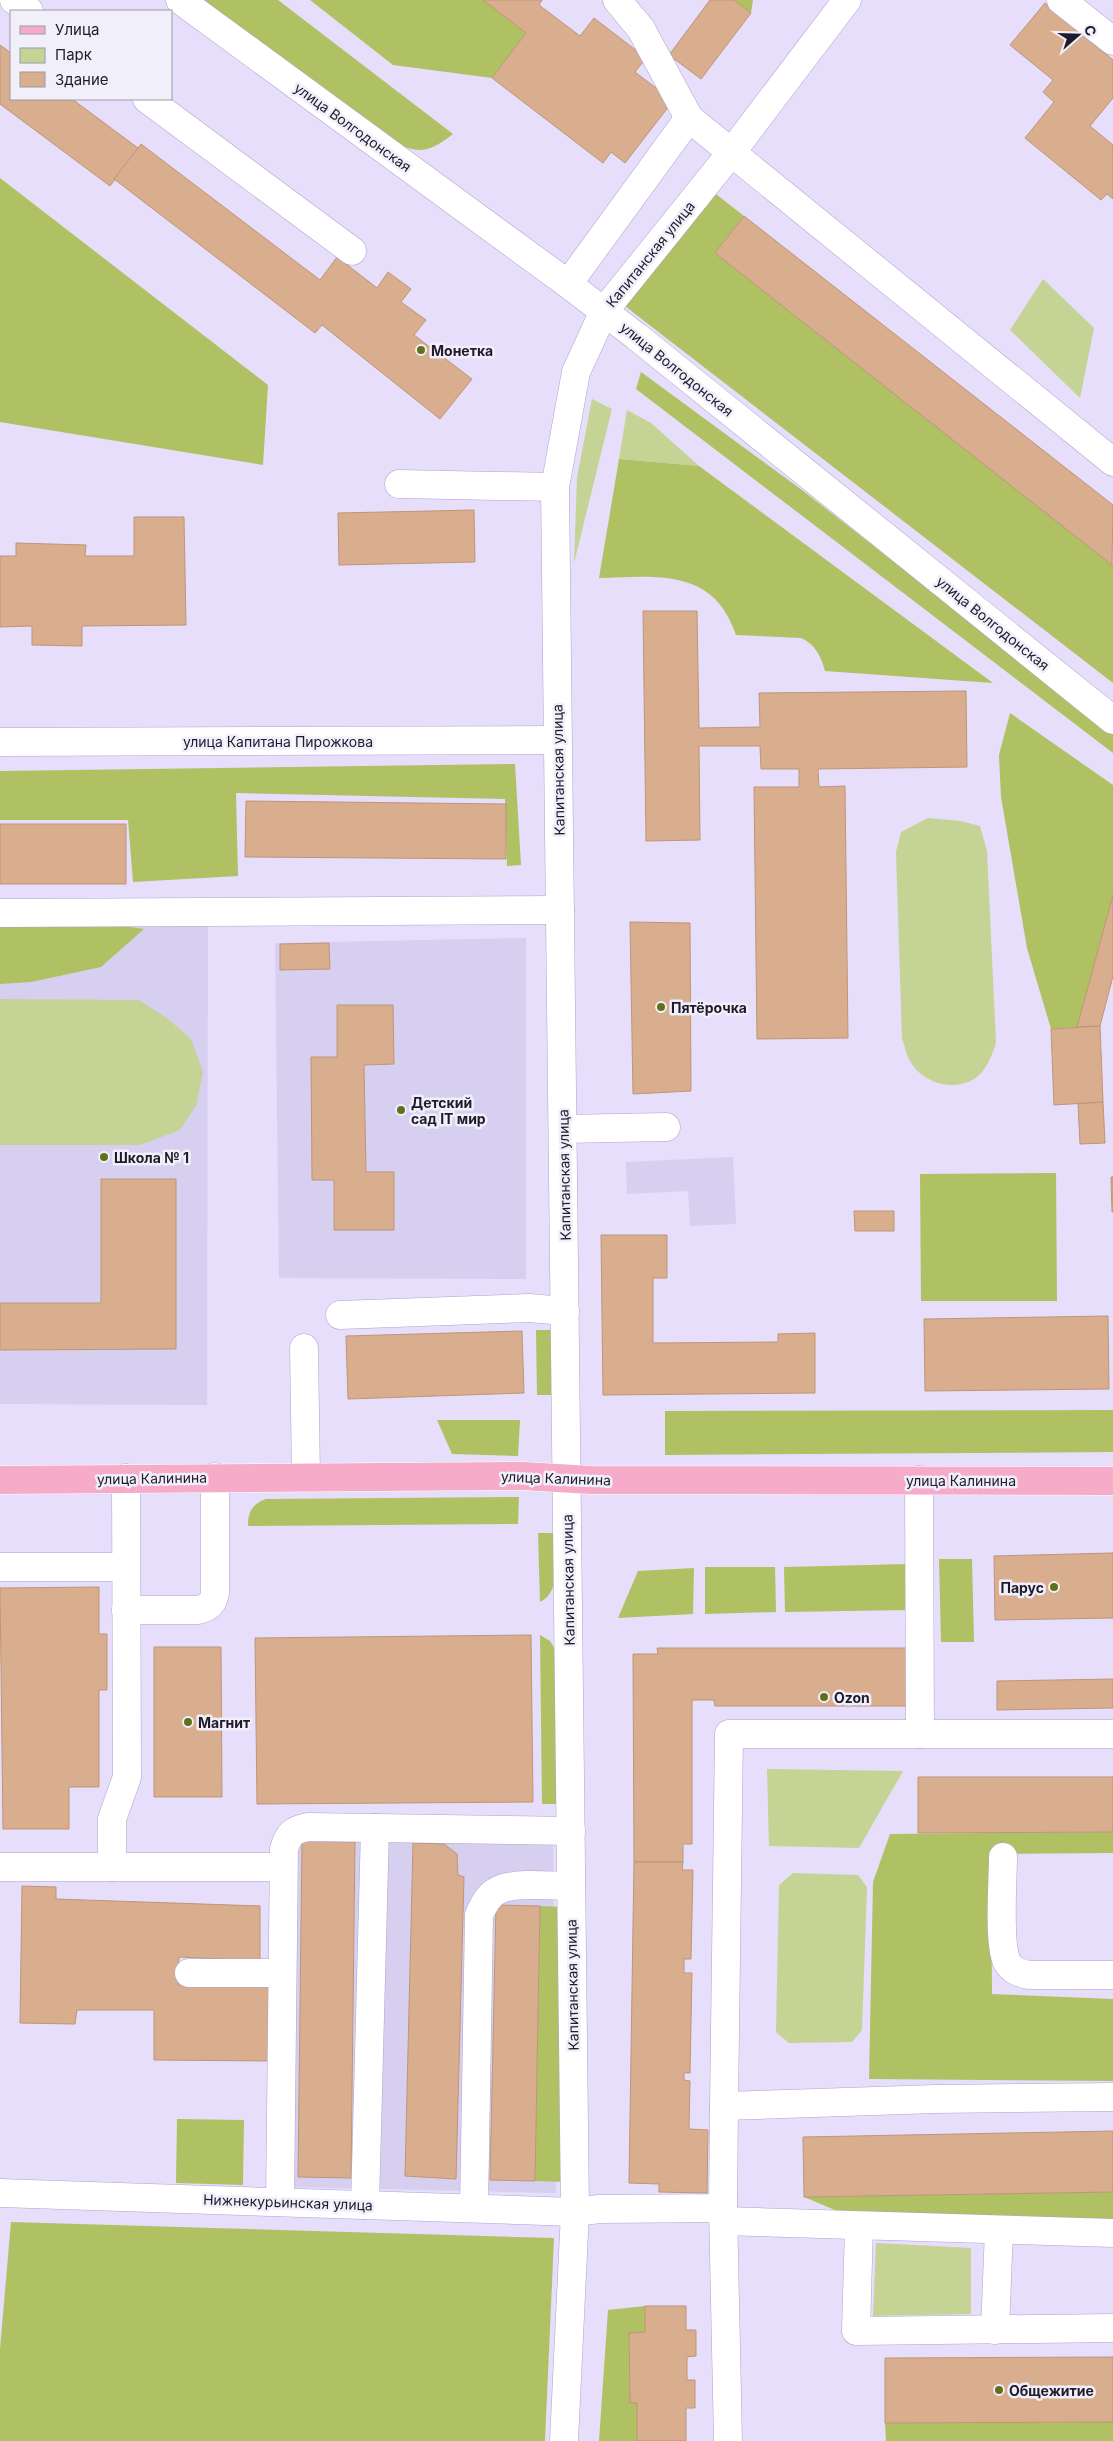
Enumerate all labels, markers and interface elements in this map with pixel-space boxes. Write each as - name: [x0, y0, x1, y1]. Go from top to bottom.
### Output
- legend: [10, 10, 172, 100]
- north arrow: [1053, 10, 1103, 60]
- text: Улица: [55, 20, 99, 39]
- text: С: [1081, 23, 1100, 38]
- text: Парк: [55, 45, 92, 64]
- text: Здание: [55, 70, 109, 89]
- street label: улица Волгодонская: [291, 79, 415, 175]
- street label: Капитанская улица: [602, 198, 698, 310]
- street label: улица Волгодонская: [617, 318, 737, 420]
- place label: Монетка: [431, 342, 493, 359]
- marker: Монетка: [415, 344, 427, 356]
- street label: улица Волгодонская: [933, 572, 1053, 674]
- street label: Капитанская улица: [548, 704, 568, 836]
- street label: улица Капитана Пирожкова: [183, 733, 373, 750]
- place label: Пятёрочка: [671, 999, 747, 1016]
- marker: Пятёрочка: [655, 1001, 667, 1013]
- place label: Детский сад IT мир: [411, 1094, 486, 1127]
- marker: Детский сад IT мир: [395, 1104, 407, 1116]
- street label: Капитанская улица: [554, 1109, 574, 1241]
- place label: Школа № 1: [114, 1149, 189, 1166]
- marker: Школа № 1: [98, 1151, 110, 1163]
- street label: улица Калинина: [501, 1468, 611, 1488]
- street label: улица Калинина: [97, 1469, 207, 1487]
- street label: улица Калинина: [906, 1472, 1016, 1489]
- street label: Капитанская улица: [558, 1514, 578, 1646]
- place label: Парус: [1000, 1579, 1044, 1596]
- marker: Парус: [1048, 1581, 1060, 1593]
- place label: Ozon: [834, 1689, 870, 1706]
- marker: Ozon: [818, 1691, 830, 1703]
- place label: Магнит: [198, 1714, 250, 1731]
- marker: Магнит: [182, 1716, 194, 1728]
- street label: Капитанская улица: [562, 1919, 582, 2051]
- street label: Нижнекурьинская улица: [203, 2191, 373, 2213]
- place label: Общежитие: [1009, 2382, 1094, 2399]
- marker: Общежитие: [993, 2384, 1005, 2396]

